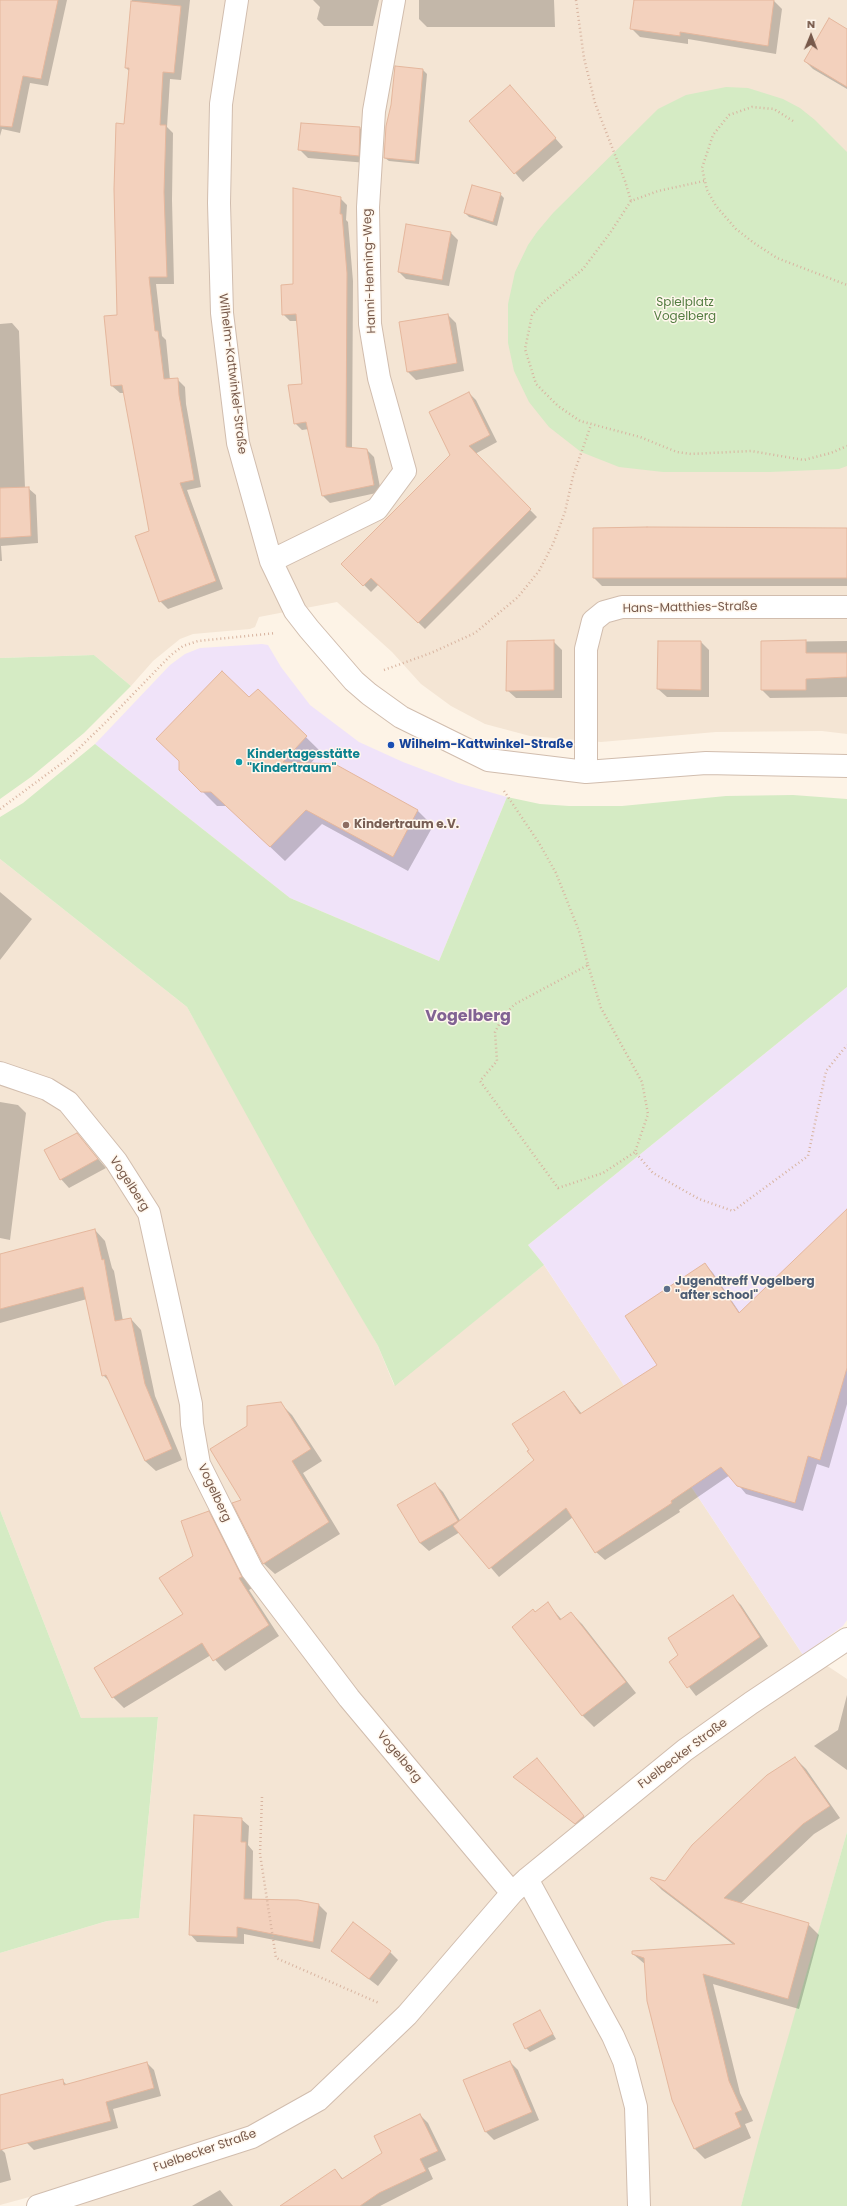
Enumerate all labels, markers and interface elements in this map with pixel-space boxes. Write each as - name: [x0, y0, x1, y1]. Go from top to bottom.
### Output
- north arrow: [791, 16, 831, 56]
- text: N: [807, 16, 815, 32]
- street label: Hanni-Henning-Weg: [361, 208, 379, 334]
- street label: Wilhelm-Kattwinkel-Straße: [215, 293, 249, 455]
- park label: Spielplatz Vogelberg: [654, 296, 716, 324]
- street label: Hans-Matthies-Straße: [623, 600, 757, 616]
- place label: Wilhelm-Kattwinkel-Straße: [399, 738, 573, 752]
- marker: Wilhelm-Kattwinkel-Straße: [386, 740, 396, 750]
- place label: Kindertagesstätte "Kindertraum": [247, 748, 360, 776]
- marker: Kindertagesstätte "Kindertraum": [234, 757, 244, 767]
- place label: Kindertraum e.V.: [354, 818, 459, 832]
- marker: Kindertraum e.V.: [341, 820, 351, 830]
- district label: Vogelberg: [425, 1007, 511, 1027]
- street label: Vogelberg: [106, 1154, 152, 1214]
- place label: Jugendtreff Vogelberg "after school": [675, 1275, 815, 1303]
- marker: Jugendtreff Vogelberg "after school": [662, 1284, 672, 1294]
- street label: Vogelberg: [194, 1462, 234, 1524]
- street label: Fuelbecker Straße: [636, 1716, 730, 1792]
- street label: Vogelberg: [373, 1728, 425, 1786]
- street label: Fuelbecker Straße: [152, 2127, 258, 2175]

